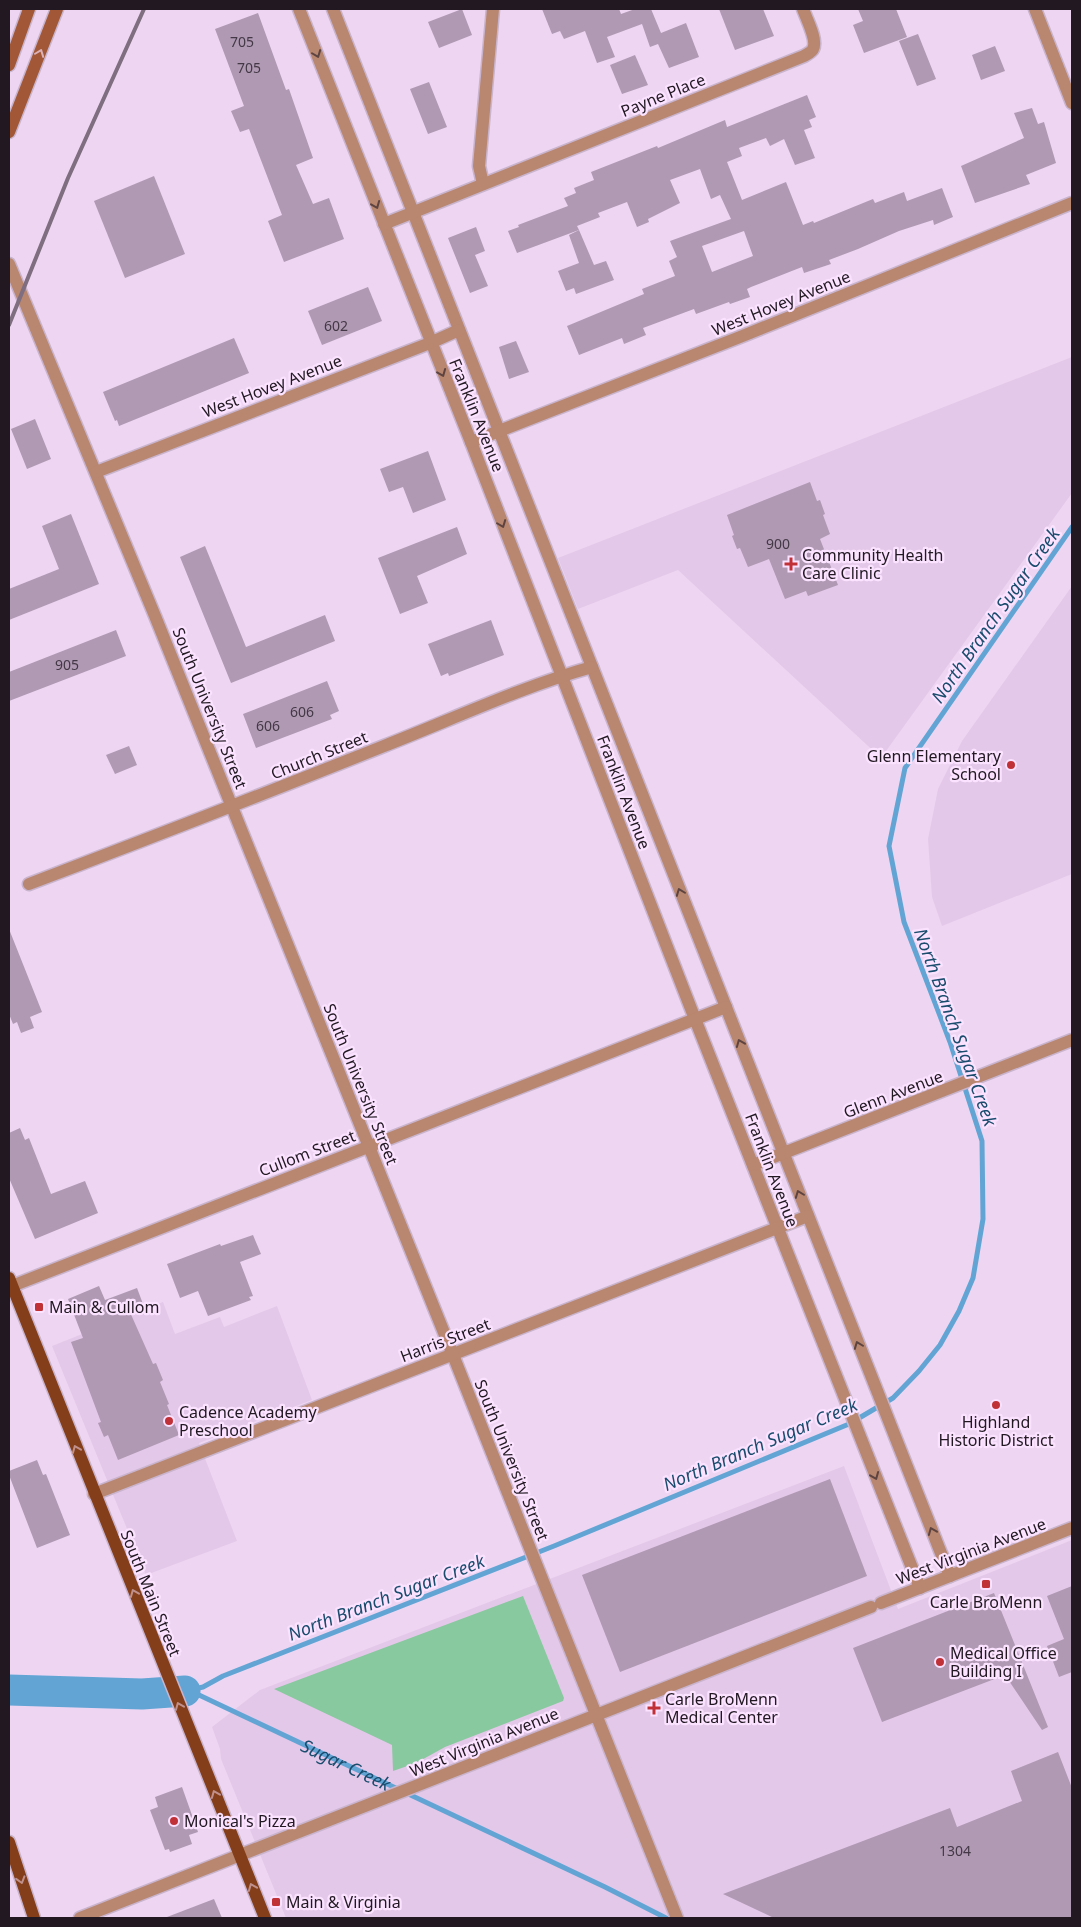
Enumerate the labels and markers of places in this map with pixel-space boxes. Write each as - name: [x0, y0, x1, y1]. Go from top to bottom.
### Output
- place label: Community Health Care Clinic: [802, 544, 943, 584]
- marker: Community Health Care Clinic: [784, 557, 798, 571]
- place label: Glenn Elementary School: [867, 745, 1002, 785]
- marker: Glenn Elementary School: [1005, 759, 1017, 771]
- place label: Main & Cullom: [49, 1296, 159, 1318]
- marker: Main & Cullom: [33, 1301, 45, 1313]
- marker: Highland Historic District: [990, 1399, 1002, 1411]
- place label: Cadence Academy Preschool: [179, 1401, 317, 1441]
- place label: Highland Historic District: [938, 1411, 1054, 1451]
- marker: Cadence Academy Preschool: [163, 1415, 175, 1427]
- marker: Carle BroMenn: [980, 1578, 992, 1590]
- place label: Carle BroMenn: [930, 1591, 1042, 1613]
- place label: Medical Office Building I: [950, 1642, 1057, 1682]
- marker: Medical Office Building I: [934, 1656, 946, 1668]
- place label: Carle BroMenn Medical Center: [665, 1688, 778, 1728]
- marker: Carle BroMenn Medical Center: [647, 1701, 661, 1715]
- place label: Monical's Pizza: [184, 1810, 296, 1832]
- marker: Monical's Pizza: [168, 1815, 180, 1827]
- place label: Main & Virginia: [286, 1891, 401, 1913]
- marker: Main & Virginia: [270, 1896, 282, 1908]

